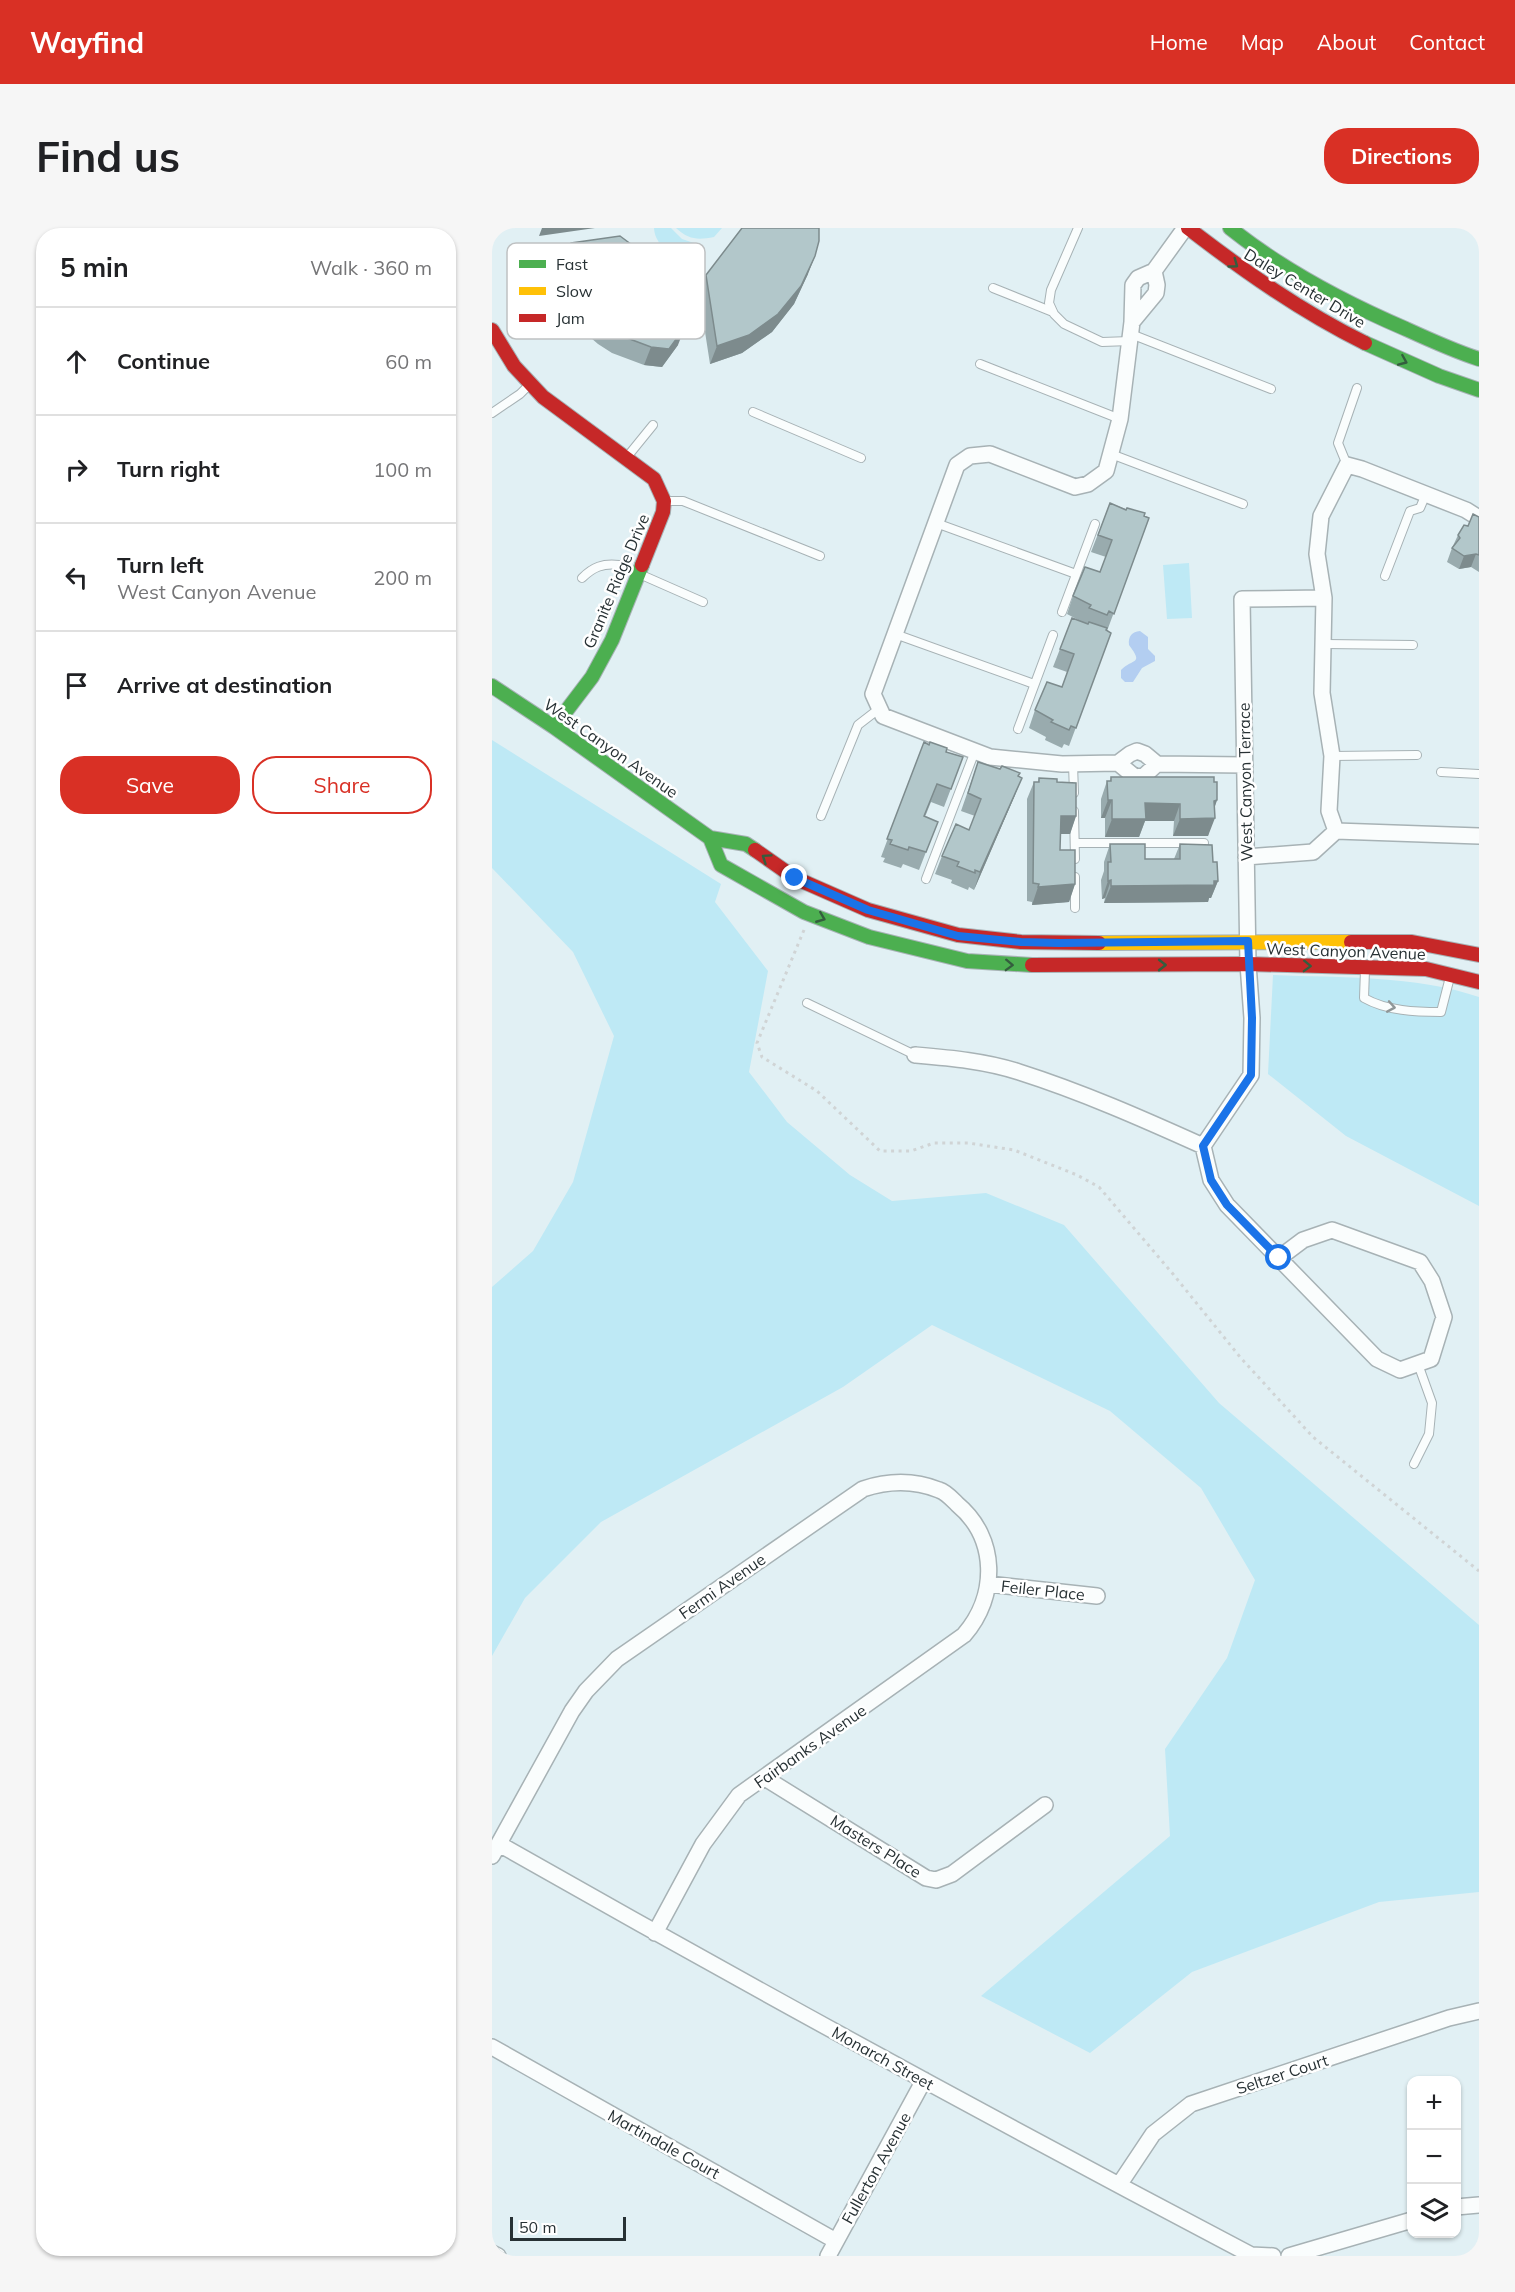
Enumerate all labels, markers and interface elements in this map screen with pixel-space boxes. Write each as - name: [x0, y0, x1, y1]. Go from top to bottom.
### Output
- text: Wayfind: [30, 25, 144, 60]
- text: Home: [1150, 29, 1208, 55]
- text: Map: [1241, 29, 1284, 55]
- text: About: [1317, 29, 1376, 55]
- text: Contact: [1409, 29, 1485, 55]
- button: Directions: [1324, 128, 1479, 184]
- text: Find us: [36, 130, 180, 183]
- legend: [507, 243, 705, 339]
- street label: Daley Center Drive: [1241, 244, 1369, 332]
- text: 5 min: [60, 251, 129, 284]
- text: Fast: [556, 254, 588, 274]
- text: Walk · 360 m: [310, 255, 432, 280]
- one-way arrow: [1227, 257, 1238, 268]
- text: Slow: [556, 281, 593, 301]
- text: Jam: [556, 308, 585, 328]
- icon: ahead: [60, 345, 93, 378]
- text: Continue: [117, 347, 210, 375]
- text: 60 m: [385, 349, 432, 374]
- one-way arrow: [1397, 354, 1408, 366]
- icon: right: [60, 453, 93, 486]
- text: Turn right: [117, 455, 220, 483]
- text: 100 m: [373, 457, 432, 482]
- street label: Granite Ridge Drive: [579, 511, 653, 651]
- text: Turn left: [117, 551, 204, 579]
- icon: left: [60, 561, 93, 594]
- text: 200 m: [373, 565, 432, 590]
- text: West Canyon Avenue: [117, 579, 316, 604]
- icon: arrive: [60, 669, 93, 702]
- text: Arrive at destination: [117, 671, 332, 699]
- street label: West Canyon Avenue: [540, 694, 682, 802]
- street label: West Canyon Terrace: [1234, 703, 1256, 861]
- button: Save: [60, 756, 240, 814]
- button: Share: [252, 756, 432, 814]
- one-way arrow: [762, 854, 773, 865]
- route end: [781, 864, 807, 890]
- one-way arrow: [814, 911, 825, 923]
- street label: West Canyon Avenue: [1266, 938, 1426, 964]
- one-way arrow: [1004, 958, 1013, 971]
- one-way arrow: [1158, 959, 1167, 971]
- one-way arrow: [1302, 960, 1311, 973]
- one-way arrow: [1385, 1000, 1395, 1013]
- route start: [1265, 1244, 1291, 1270]
- street label: Fermi Avenue: [675, 1549, 769, 1623]
- street label: Feiler Place: [1000, 1576, 1086, 1604]
- street label: Fairbanks Avenue: [750, 1700, 870, 1792]
- street label: Masters Place: [827, 1810, 925, 1882]
- street label: Monarch Street: [829, 2022, 938, 2094]
- street label: Seltzer Court: [1233, 2050, 1331, 2098]
- map controls: [1407, 2076, 1461, 2238]
- button: +: [1407, 2076, 1461, 2130]
- street label: Martindale Court: [605, 2105, 724, 2183]
- street label: Fullerton Avenue: [837, 2109, 915, 2227]
- button: −: [1407, 2130, 1461, 2184]
- button: layers: [1407, 2184, 1461, 2238]
- scale bar: [510, 2214, 626, 2242]
- text: 50 m: [519, 2217, 556, 2237]

